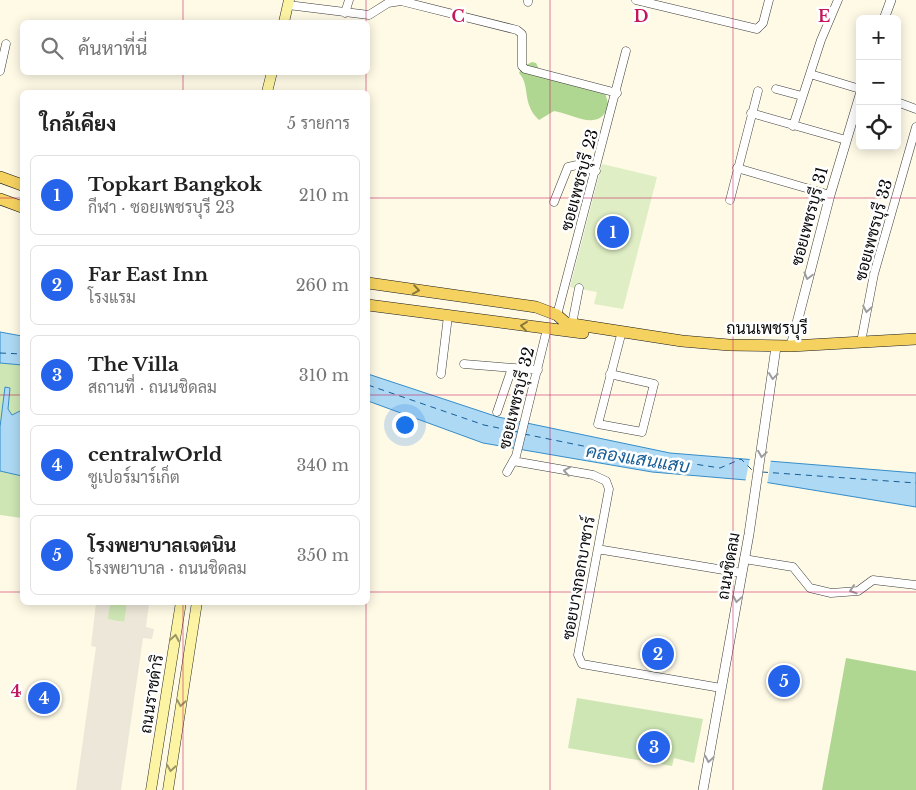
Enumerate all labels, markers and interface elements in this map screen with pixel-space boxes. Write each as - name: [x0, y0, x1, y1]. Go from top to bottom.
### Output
- text: C: [451, 6, 465, 26]
- text: D: [634, 6, 648, 26]
- text: E: [818, 6, 830, 26]
- map controls: [856, 15, 901, 150]
- button: +: [856, 15, 901, 60]
- search box: [20, 20, 370, 75]
- icon: search: [38, 34, 66, 62]
- text: ค้นหาที่นี่: [78, 37, 147, 60]
- button: −: [856, 60, 901, 105]
- button: locate: [856, 105, 901, 150]
- text: ใกล้เคียง: [40, 111, 116, 137]
- text: 5 รายการ: [287, 113, 350, 133]
- street label: ซอยเพชรบุรี 23: [555, 127, 604, 234]
- street label: ซอยเพชรบุรี 31: [785, 164, 834, 268]
- text: Topkart Bangkok: [88, 173, 262, 196]
- street label: ซอยเพชรบุรี 33: [849, 177, 898, 284]
- text: 1: [54, 185, 60, 205]
- text: 210 m: [299, 185, 349, 205]
- text: กีฬา · ซอยเพชรบุรี 23: [88, 197, 235, 217]
- pin: 1: [597, 213, 629, 251]
- text: Far East Inn: [88, 263, 208, 286]
- one-way arrow: [804, 272, 814, 280]
- text: 2: [52, 275, 62, 295]
- text: 260 m: [296, 275, 349, 295]
- one-way arrow: [411, 284, 420, 294]
- text: โรงแรม: [88, 287, 136, 307]
- one-way arrow: [862, 304, 872, 313]
- street label: ถนนเพชรบุรี: [726, 317, 808, 340]
- one-way arrow: [520, 321, 528, 332]
- street label: ซอยเพชรบุรี 32: [493, 345, 540, 452]
- text: The Villa: [88, 353, 179, 376]
- text: 3: [52, 365, 62, 385]
- text: 310 m: [299, 365, 349, 385]
- one-way arrow: [768, 372, 779, 380]
- text: สถานที่ · ถนนชิดลม: [88, 377, 217, 397]
- your location: [392, 412, 418, 438]
- water label: คลองแสนแสบ: [585, 440, 692, 478]
- text: centralwOrld: [88, 443, 222, 466]
- one-way arrow: [757, 449, 767, 458]
- text: 4: [52, 455, 62, 475]
- text: 340 m: [297, 455, 349, 475]
- one-way arrow: [563, 466, 572, 476]
- text: ซูเปอร์มาร์เก็ต: [88, 467, 180, 487]
- street label: ซอยบางกอกบาซาร์: [555, 514, 599, 641]
- street label: ถนนชิดลม: [712, 531, 744, 601]
- text: โรงพยาบาลเจตนิน: [88, 534, 236, 557]
- text: 5: [52, 545, 62, 565]
- text: 350 m: [297, 545, 349, 565]
- text: โรงพยาบาล · ถนนชิดลม: [88, 558, 247, 578]
- one-way arrow: [849, 585, 858, 595]
- one-way arrow: [733, 594, 743, 603]
- one-way arrow: [170, 634, 180, 643]
- pin: 2: [642, 635, 674, 673]
- street label: ถนนราชดำริ: [135, 653, 167, 735]
- pin: 5: [768, 662, 800, 700]
- pin: 4: [28, 679, 60, 717]
- text: 4: [11, 681, 21, 701]
- one-way arrow: [177, 698, 187, 707]
- pin: 3: [638, 728, 670, 766]
- one-way arrow: [704, 754, 714, 763]
- one-way arrow: [166, 764, 177, 772]

